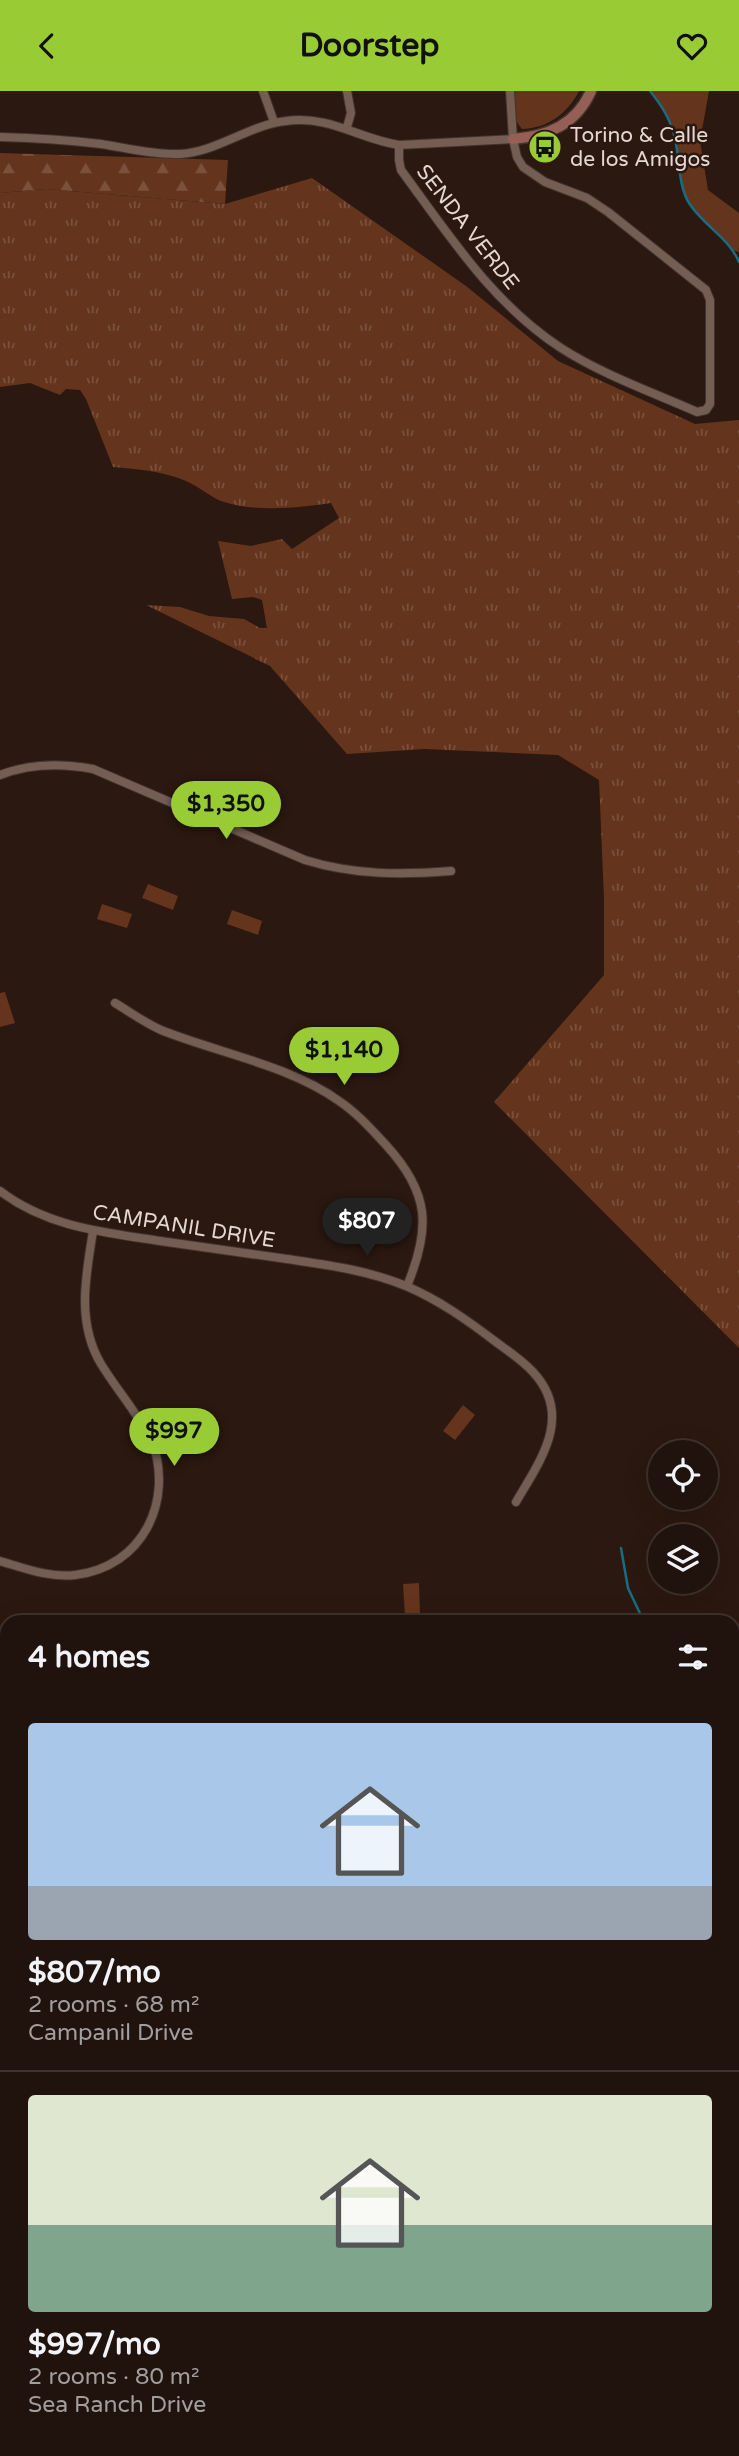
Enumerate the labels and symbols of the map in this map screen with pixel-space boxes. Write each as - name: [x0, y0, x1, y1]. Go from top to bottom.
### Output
- place label: Torino & Calle de los Amigos: [570, 123, 710, 172]
- bus stop icon: Torino & Calle de los Amigos: [526, 128, 564, 166]
- street label: SENDA VERDE: [411, 160, 524, 295]
- pin: $1,350: [169, 781, 283, 841]
- pin: $1,140: [287, 1027, 401, 1087]
- pin: $807: [326, 1199, 408, 1258]
- street label: CAMPANIL DRIVE: [91, 1200, 277, 1253]
- pin: $997: [133, 1409, 215, 1468]

